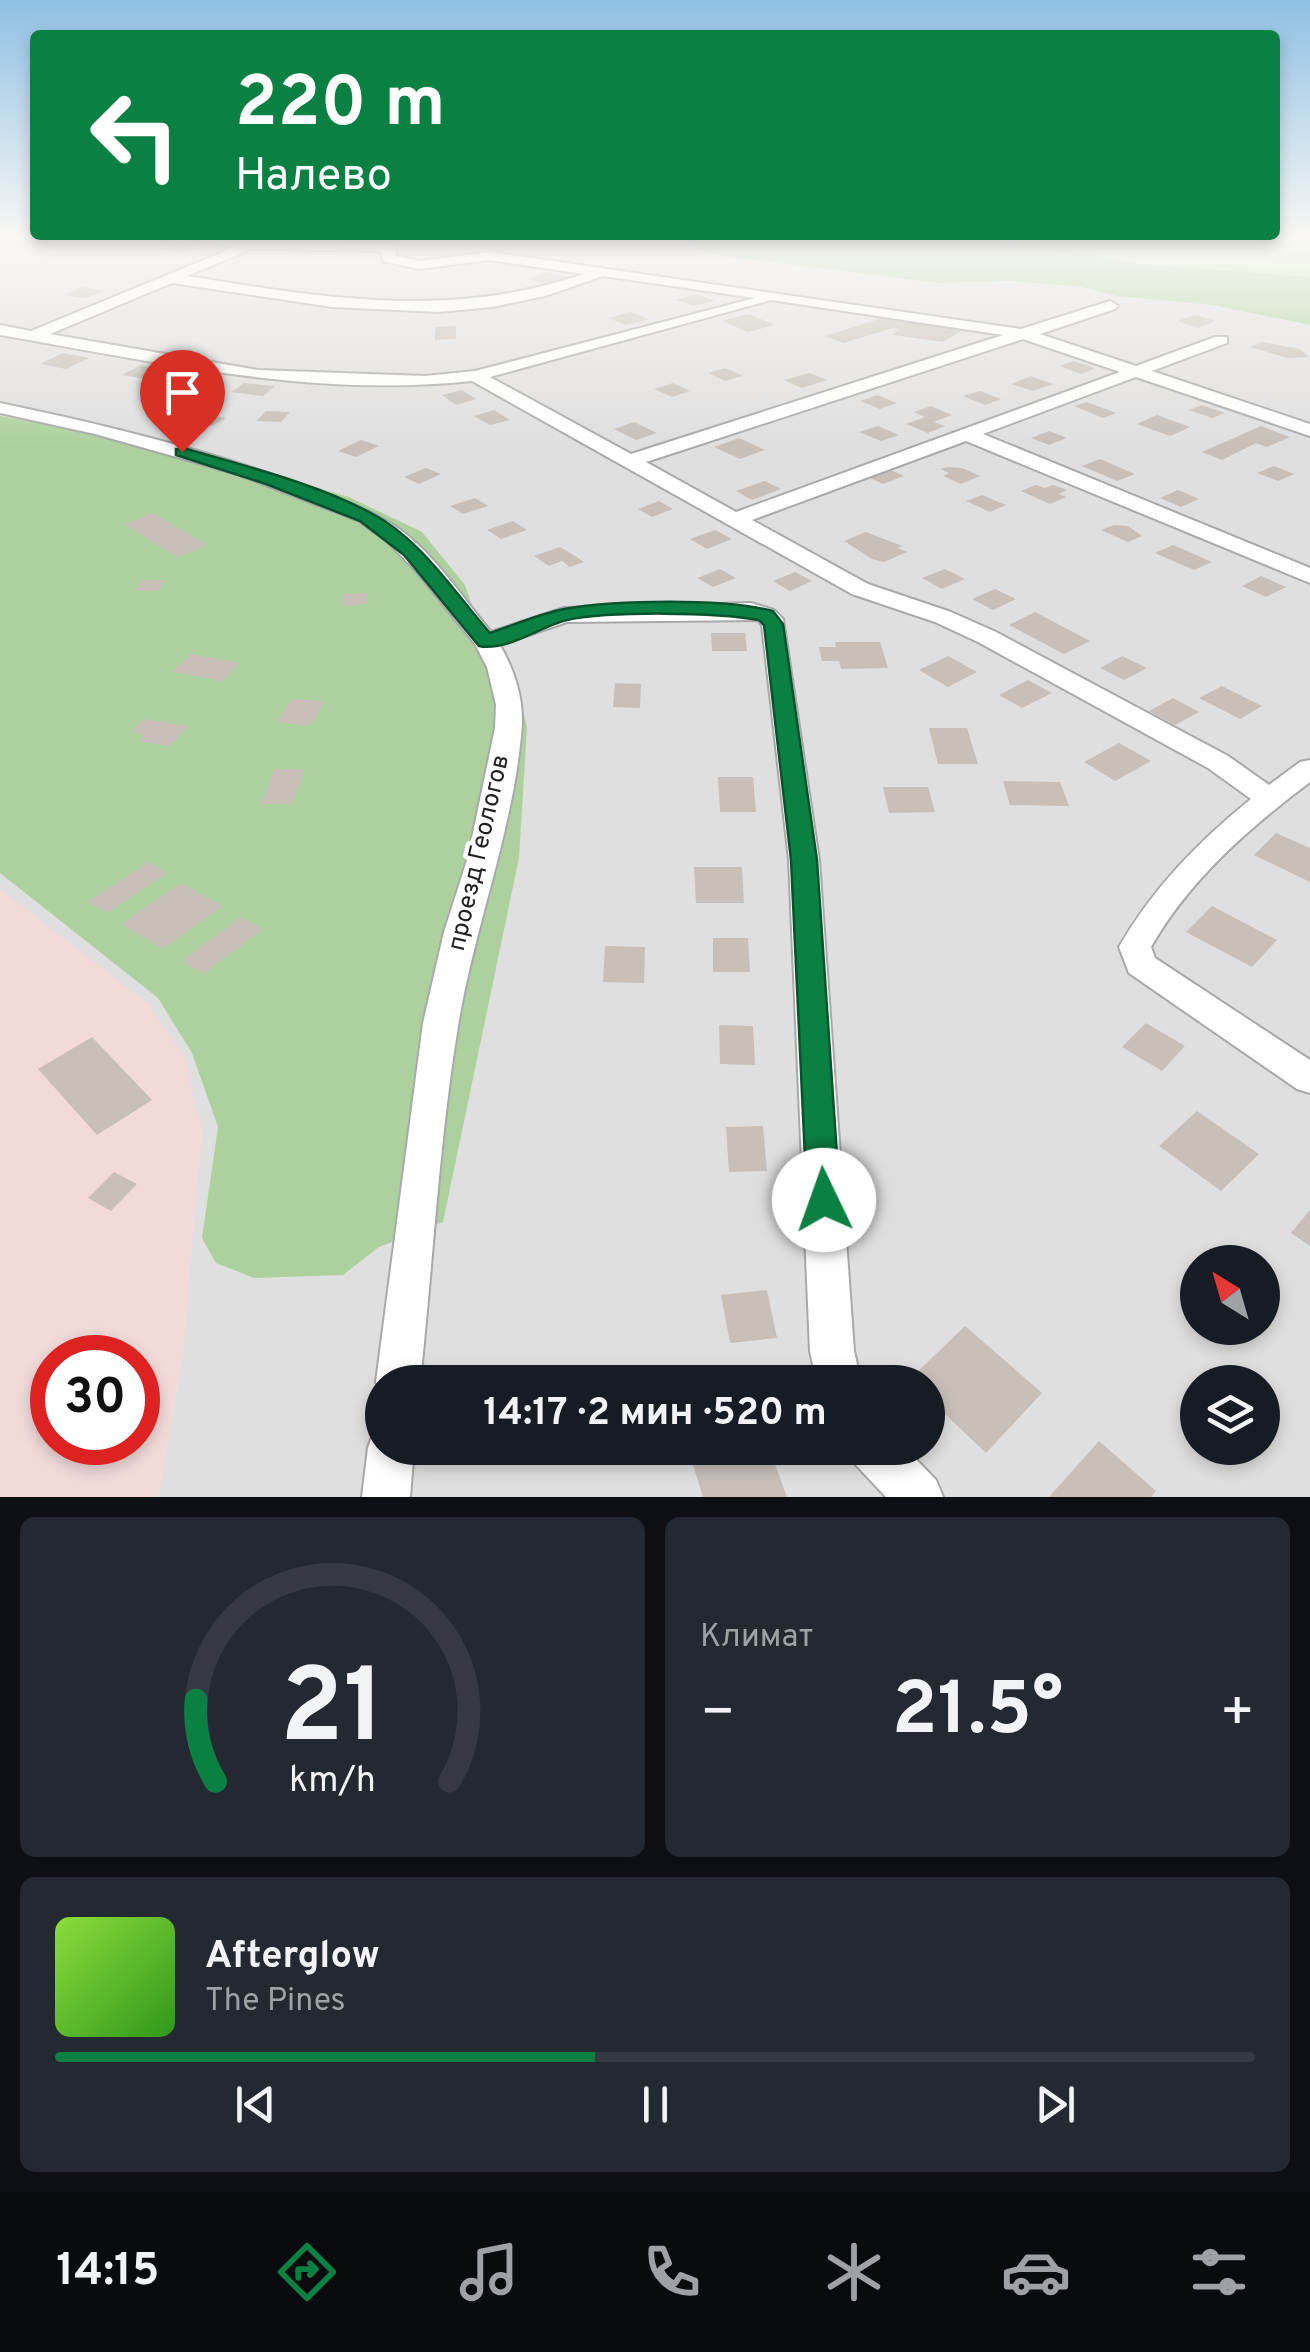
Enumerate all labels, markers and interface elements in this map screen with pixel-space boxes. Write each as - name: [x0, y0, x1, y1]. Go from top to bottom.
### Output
- text: 220 m: [235, 62, 445, 151]
- icon: left: [70, 70, 200, 200]
- text: Налево: [235, 149, 392, 206]
- pin: [140, 350, 225, 453]
- icon: arrive: [155, 365, 210, 420]
- street label: проезд Геологов: [442, 752, 518, 954]
- position arrow: [772, 1148, 876, 1252]
- north arrow: [1180, 1245, 1280, 1345]
- map controls: [1180, 1245, 1280, 1465]
- speed limit sign: 30: [30, 1335, 160, 1465]
- button: layers: [1180, 1365, 1280, 1465]
- text: 14:17 · 2 мин · 520 m: [483, 1390, 827, 1439]
- text: Климат: [700, 1618, 813, 1658]
- text: 21: [280, 1647, 385, 1779]
- text: 21.5°: [892, 1666, 1063, 1761]
- text: −: [700, 1680, 735, 1750]
- text: +: [1220, 1680, 1255, 1750]
- text: km/h: [289, 1759, 376, 1805]
- text: Afterglow: [205, 1933, 380, 1982]
- text: The Pines: [205, 1982, 346, 2022]
- icon: previous: [228, 2077, 283, 2132]
- icon: pause: [628, 2077, 683, 2132]
- icon: next: [1028, 2077, 1083, 2132]
- icon: directions: [272, 2237, 342, 2307]
- icon: music: [454, 2237, 524, 2307]
- icon: phone: [637, 2237, 707, 2307]
- icon: climate: [819, 2237, 889, 2307]
- icon: car: [1001, 2237, 1071, 2307]
- icon: filters: [1184, 2237, 1254, 2307]
- text: 14:15: [56, 2244, 160, 2301]

